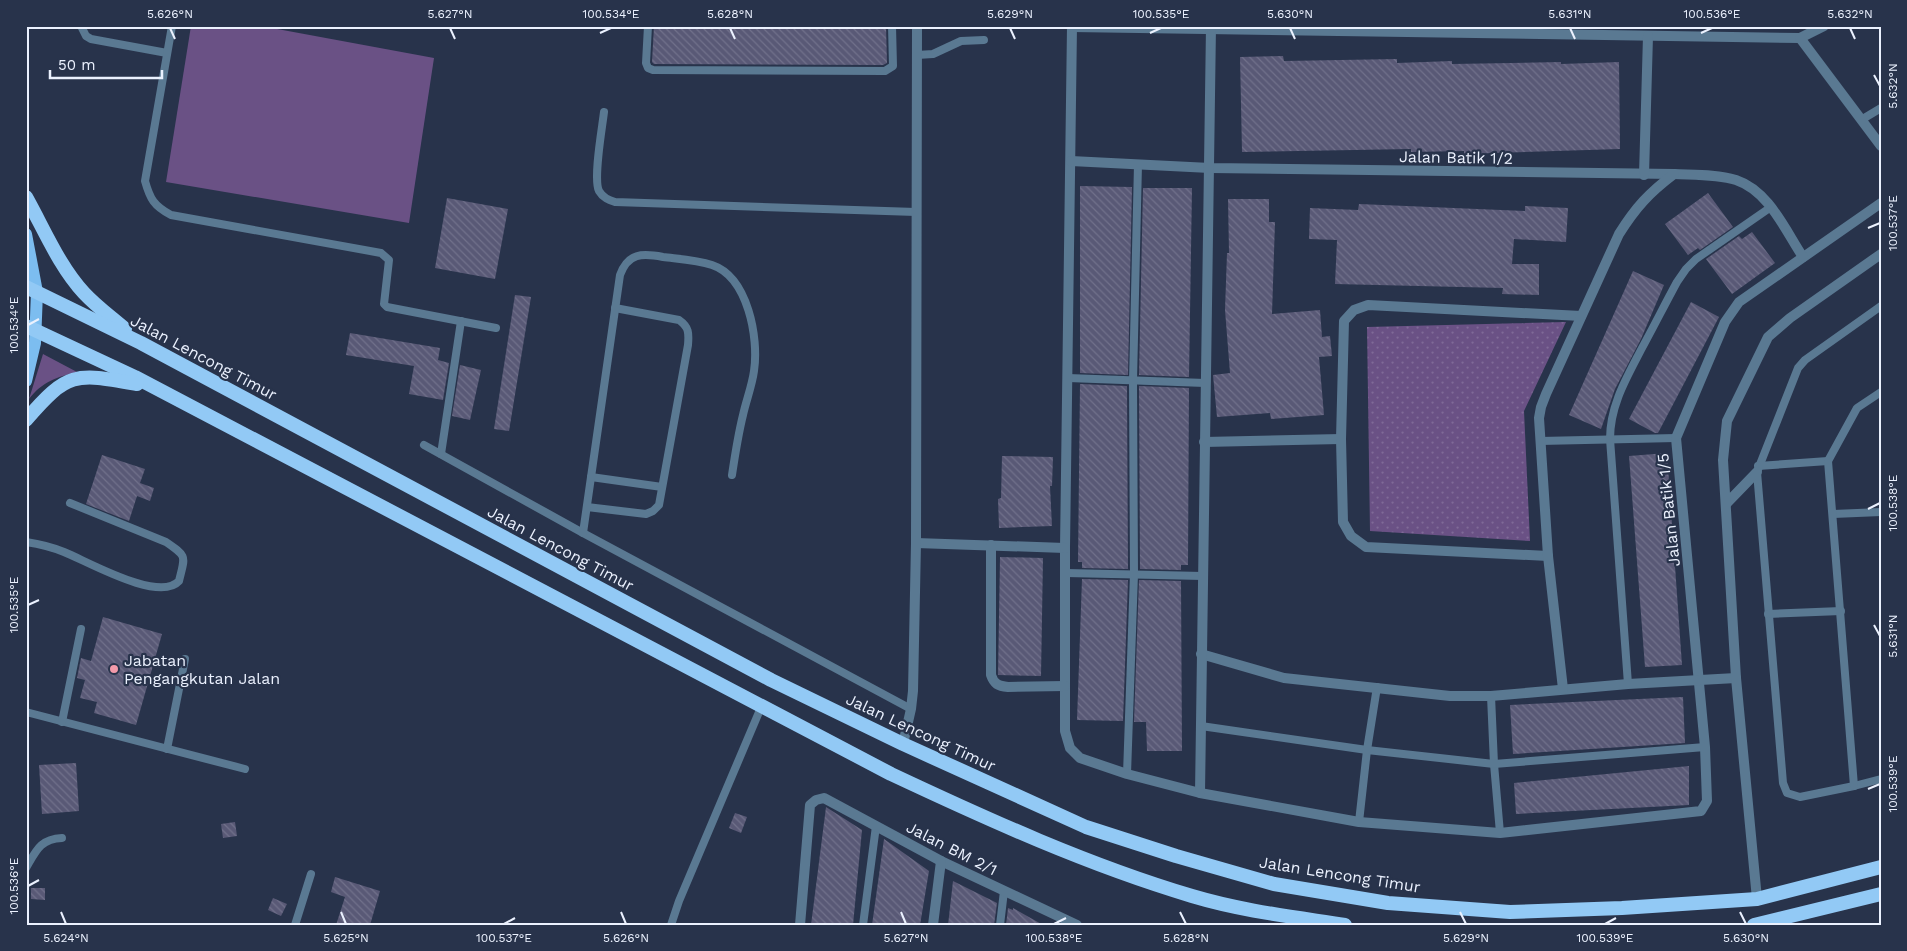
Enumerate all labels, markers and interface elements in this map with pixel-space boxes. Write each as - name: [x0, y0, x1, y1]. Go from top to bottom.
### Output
- text: 5.626°N: [147, 7, 193, 21]
- text: 5.627°N: [427, 7, 473, 21]
- text: 100.534°E: [582, 7, 640, 21]
- text: 5.628°N: [707, 7, 753, 21]
- text: 5.629°N: [987, 7, 1033, 21]
- text: 100.535°E: [1133, 7, 1190, 21]
- text: 5.630°N: [1267, 7, 1313, 21]
- text: 5.631°N: [1548, 7, 1592, 21]
- text: 100.536°E: [1684, 7, 1741, 21]
- text: 5.632°N: [1827, 7, 1873, 21]
- scale bar: [50, 48, 162, 80]
- text: 50 m: [58, 56, 95, 74]
- text: 5.632°N: [1886, 63, 1900, 109]
- street label: Jalan Batik 1/2: [1399, 147, 1513, 168]
- text: 100.537°E: [1886, 195, 1900, 251]
- text: 100.534°E: [7, 296, 21, 354]
- street label: Jalan Lencong Timur: [127, 311, 281, 404]
- street label: Jalan Batik 1/5: [1653, 452, 1684, 567]
- text: 100.538°E: [1886, 474, 1900, 532]
- street label: Jalan Lencong Timur: [484, 502, 638, 595]
- text: 100.535°E: [7, 576, 21, 633]
- text: 5.631°N: [1886, 614, 1900, 658]
- place label: Jabatan Pengangkutan Jalan: [124, 651, 280, 688]
- marker: Jabatan Pengangkutan Jalan: [108, 663, 120, 675]
- street label: Jalan Lencong Timur: [843, 689, 999, 776]
- text: 100.539°E: [1886, 755, 1900, 813]
- street label: Jalan BM 2/1: [903, 817, 1000, 879]
- street label: Jalan Lencong Timur: [1258, 852, 1422, 897]
- text: 100.536°E: [7, 857, 21, 914]
- text: 5.624°N: [43, 931, 89, 945]
- text: 5.625°N: [323, 931, 369, 945]
- text: 100.537°E: [476, 931, 532, 945]
- text: 5.626°N: [603, 931, 649, 945]
- text: 5.627°N: [883, 931, 929, 945]
- text: 100.538°E: [1025, 931, 1083, 945]
- text: 5.628°N: [1163, 931, 1209, 945]
- text: 5.629°N: [1443, 931, 1489, 945]
- text: 100.539°E: [1576, 931, 1634, 945]
- text: 5.630°N: [1723, 931, 1769, 945]

